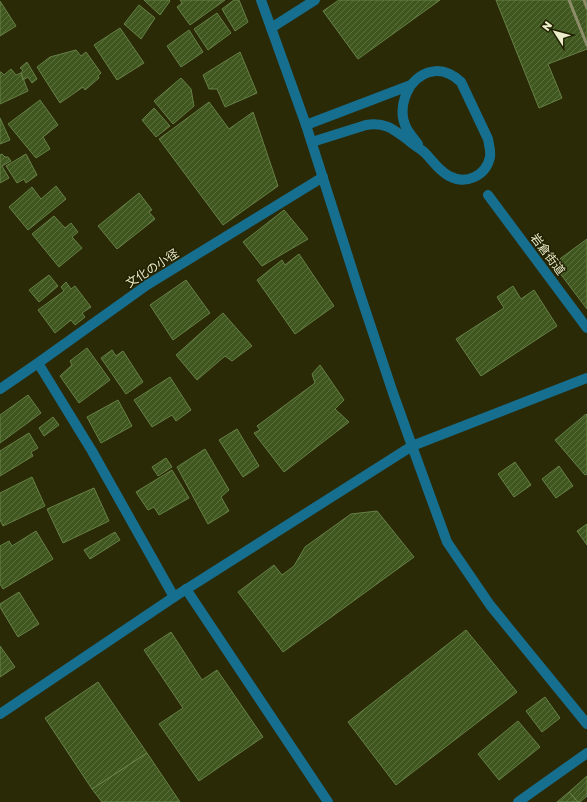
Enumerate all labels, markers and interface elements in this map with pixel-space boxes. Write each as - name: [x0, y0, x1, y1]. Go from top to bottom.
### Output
- north arrow: [535, 12, 575, 52]
- text: N: [539, 19, 554, 33]
- street label: 岩倉街道: [528, 230, 568, 278]
- street label: 文化の小径: [123, 245, 181, 291]

